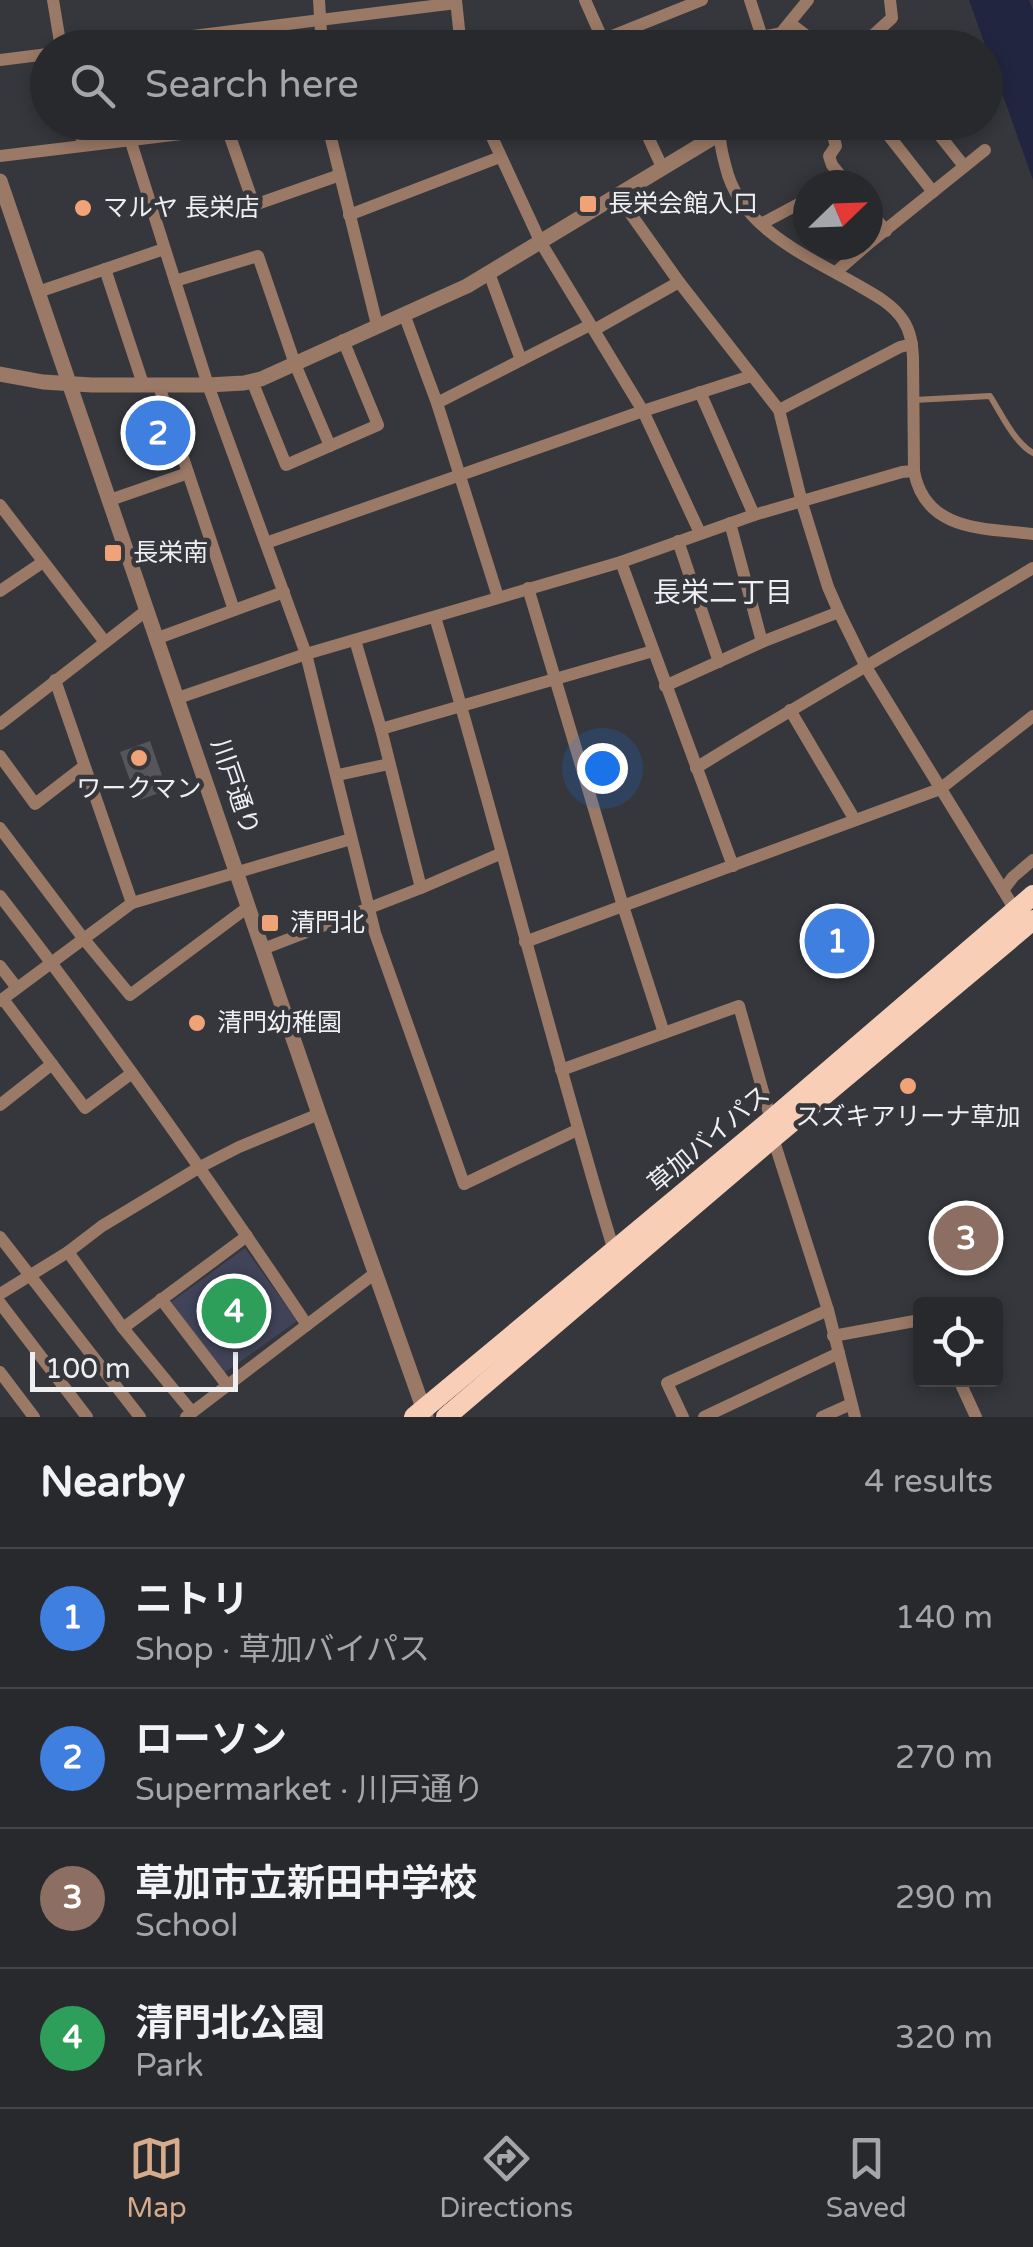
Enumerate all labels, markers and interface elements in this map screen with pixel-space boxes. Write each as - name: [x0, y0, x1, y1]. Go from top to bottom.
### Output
- search box: [30, 30, 1003, 140]
- icon: search: [65, 58, 120, 113]
- text: Search here: [145, 62, 359, 108]
- north arrow: [793, 170, 883, 260]
- place label: 長栄会館入口: [608, 189, 758, 219]
- place label: マルヤ 長栄店: [103, 193, 260, 223]
- marker: 長栄会館入口: [577, 193, 599, 215]
- marker: マルヤ 長栄店: [72, 197, 94, 219]
- pin: 2: [126, 396, 190, 470]
- place label: 長栄南: [133, 538, 208, 568]
- marker: 長栄南: [102, 542, 124, 564]
- district label: 長栄二丁目: [653, 576, 793, 610]
- street label: 川戸通り: [205, 735, 265, 839]
- your location: [577, 743, 628, 794]
- marker: ワークマン: [128, 747, 150, 769]
- place label: ワークマン: [76, 774, 202, 804]
- pin: 1: [804, 904, 870, 978]
- place label: 清門北: [290, 908, 365, 938]
- marker: 清門北: [259, 912, 281, 934]
- place label: 清門幼稚園: [217, 1008, 342, 1038]
- marker: 清門幼稚園: [186, 1012, 208, 1034]
- marker: スズキアリーナ草加: [897, 1075, 919, 1097]
- street label: 草加バイパス: [642, 1079, 776, 1199]
- place label: スズキアリーナ草加: [795, 1102, 1021, 1132]
- pin: 3: [934, 1200, 998, 1276]
- pin: 4: [202, 1274, 266, 1348]
- map controls: [913, 1297, 1003, 1387]
- button: locate: [913, 1297, 1003, 1387]
- scale bar: [30, 1347, 238, 1392]
- text: 100 m: [45, 1352, 131, 1386]
- text: Nearby: [40, 1457, 185, 1508]
- text: 4 results: [864, 1463, 993, 1501]
- text: ニトリ: [135, 1577, 249, 1623]
- text: 1: [62, 1599, 83, 1637]
- text: 140 m: [895, 1599, 993, 1637]
- text: Shop · 草加バイパス: [135, 1631, 430, 1669]
- text: ローソン: [135, 1717, 287, 1763]
- text: 2: [62, 1739, 83, 1777]
- text: 270 m: [895, 1739, 993, 1777]
- text: Supermarket · 川戸通り: [135, 1771, 485, 1809]
- text: 草加市立新田中学校: [135, 1861, 477, 1907]
- text: 3: [62, 1879, 83, 1917]
- text: 290 m: [895, 1879, 993, 1917]
- text: School: [135, 1907, 238, 1945]
- text: 清門北公園: [135, 2001, 325, 2047]
- text: 4: [62, 2019, 83, 2057]
- text: 320 m: [895, 2019, 993, 2057]
- text: Park: [135, 2047, 203, 2085]
- tab: Map: [126, 2131, 187, 2225]
- tab: Directions: [439, 2131, 573, 2225]
- tab: Saved: [826, 2131, 907, 2225]

